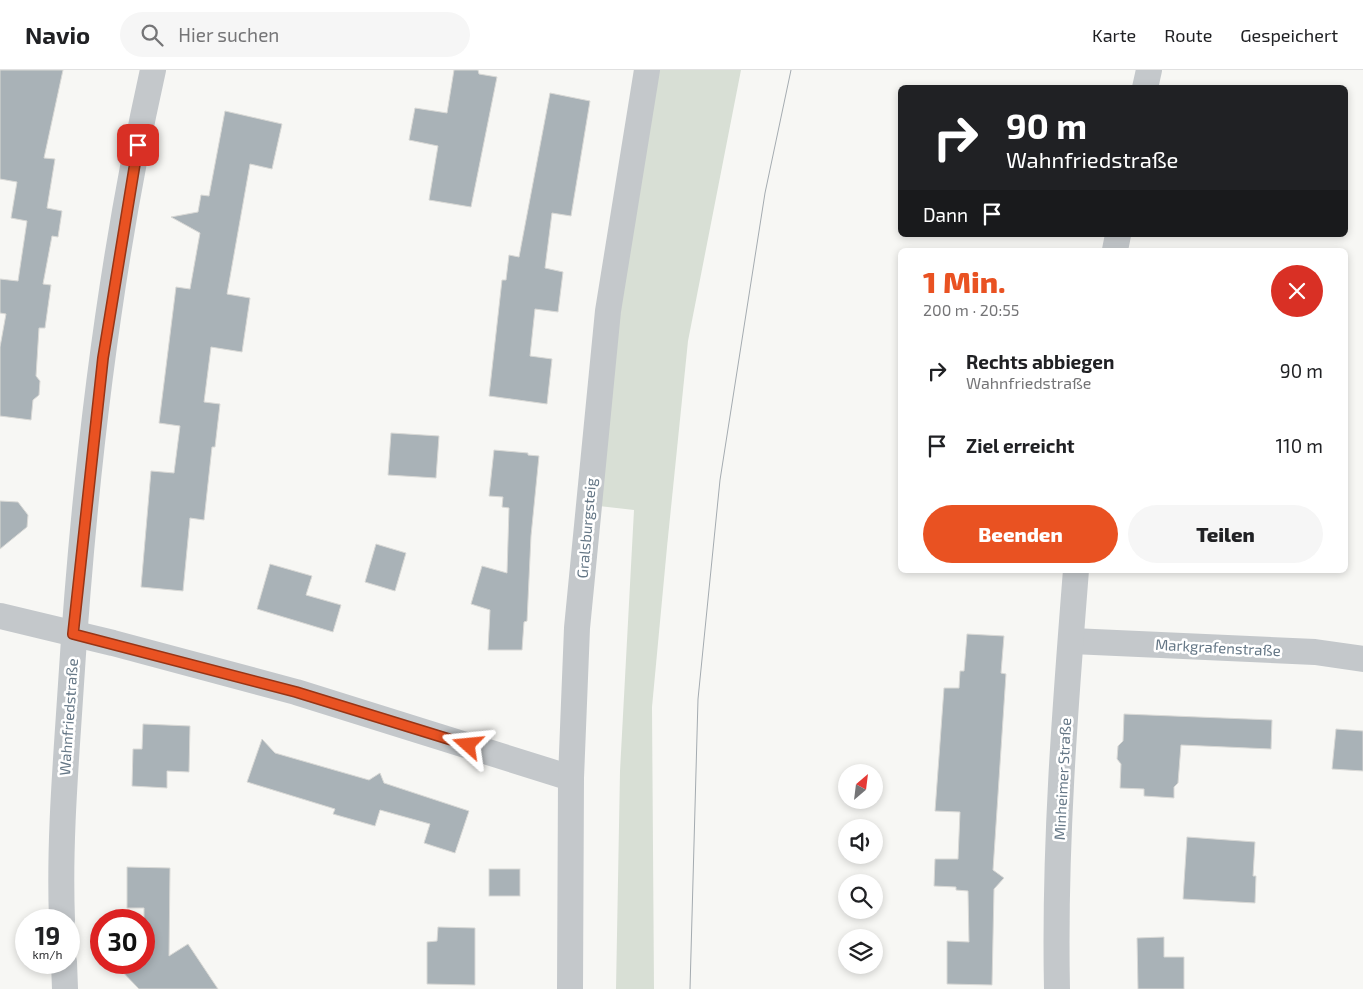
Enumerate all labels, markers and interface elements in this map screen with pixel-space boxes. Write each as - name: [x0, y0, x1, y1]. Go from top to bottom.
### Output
- search box: [120, 12, 470, 57]
- text: Navio: [25, 20, 90, 49]
- icon: search: [138, 21, 166, 49]
- text: Hier suchen: [178, 23, 279, 46]
- text: Karte: [1092, 24, 1136, 46]
- text: Route: [1164, 24, 1212, 46]
- text: Gespeichert: [1240, 24, 1338, 46]
- text: 90 m: [1006, 104, 1087, 146]
- icon: right: [923, 105, 988, 170]
- pin: [117, 124, 159, 166]
- icon: arrive: [124, 131, 152, 159]
- text: Wahnfriedstraße: [1006, 146, 1178, 172]
- icon: arrive: [978, 200, 1006, 228]
- text: Dann: [923, 203, 968, 226]
- text: 1 Min.: [923, 263, 1006, 299]
- button: close: [1271, 265, 1323, 317]
- text: 200 m · 20:55: [923, 300, 1019, 319]
- text: Rechts abbiegen: [966, 350, 1114, 373]
- icon: right: [923, 357, 951, 385]
- text: 90 m: [1280, 359, 1323, 382]
- text: Wahnfriedstraße: [966, 373, 1091, 392]
- icon: arrive: [923, 432, 951, 460]
- text: Ziel erreicht: [966, 434, 1075, 457]
- text: 110 m: [1276, 434, 1323, 457]
- street label: Gralsburgsteig: [573, 476, 599, 579]
- button: Beenden: [923, 505, 1118, 563]
- button: Teilen: [1128, 505, 1323, 563]
- street label: Markgrafenstraße: [1155, 635, 1281, 659]
- street label: Wahnfriedstraße: [55, 658, 81, 776]
- street label: Minheimer Straße: [1050, 717, 1074, 841]
- position arrow: [441, 718, 493, 770]
- north arrow: [838, 764, 882, 809]
- map controls: [838, 764, 883, 974]
- button: sound: [838, 819, 883, 864]
- button: search: [838, 874, 883, 919]
- speed limit sign: 30: [90, 909, 155, 974]
- text: 19: [35, 920, 60, 950]
- button: layers: [838, 929, 883, 974]
- text: km/h: [33, 947, 62, 961]

